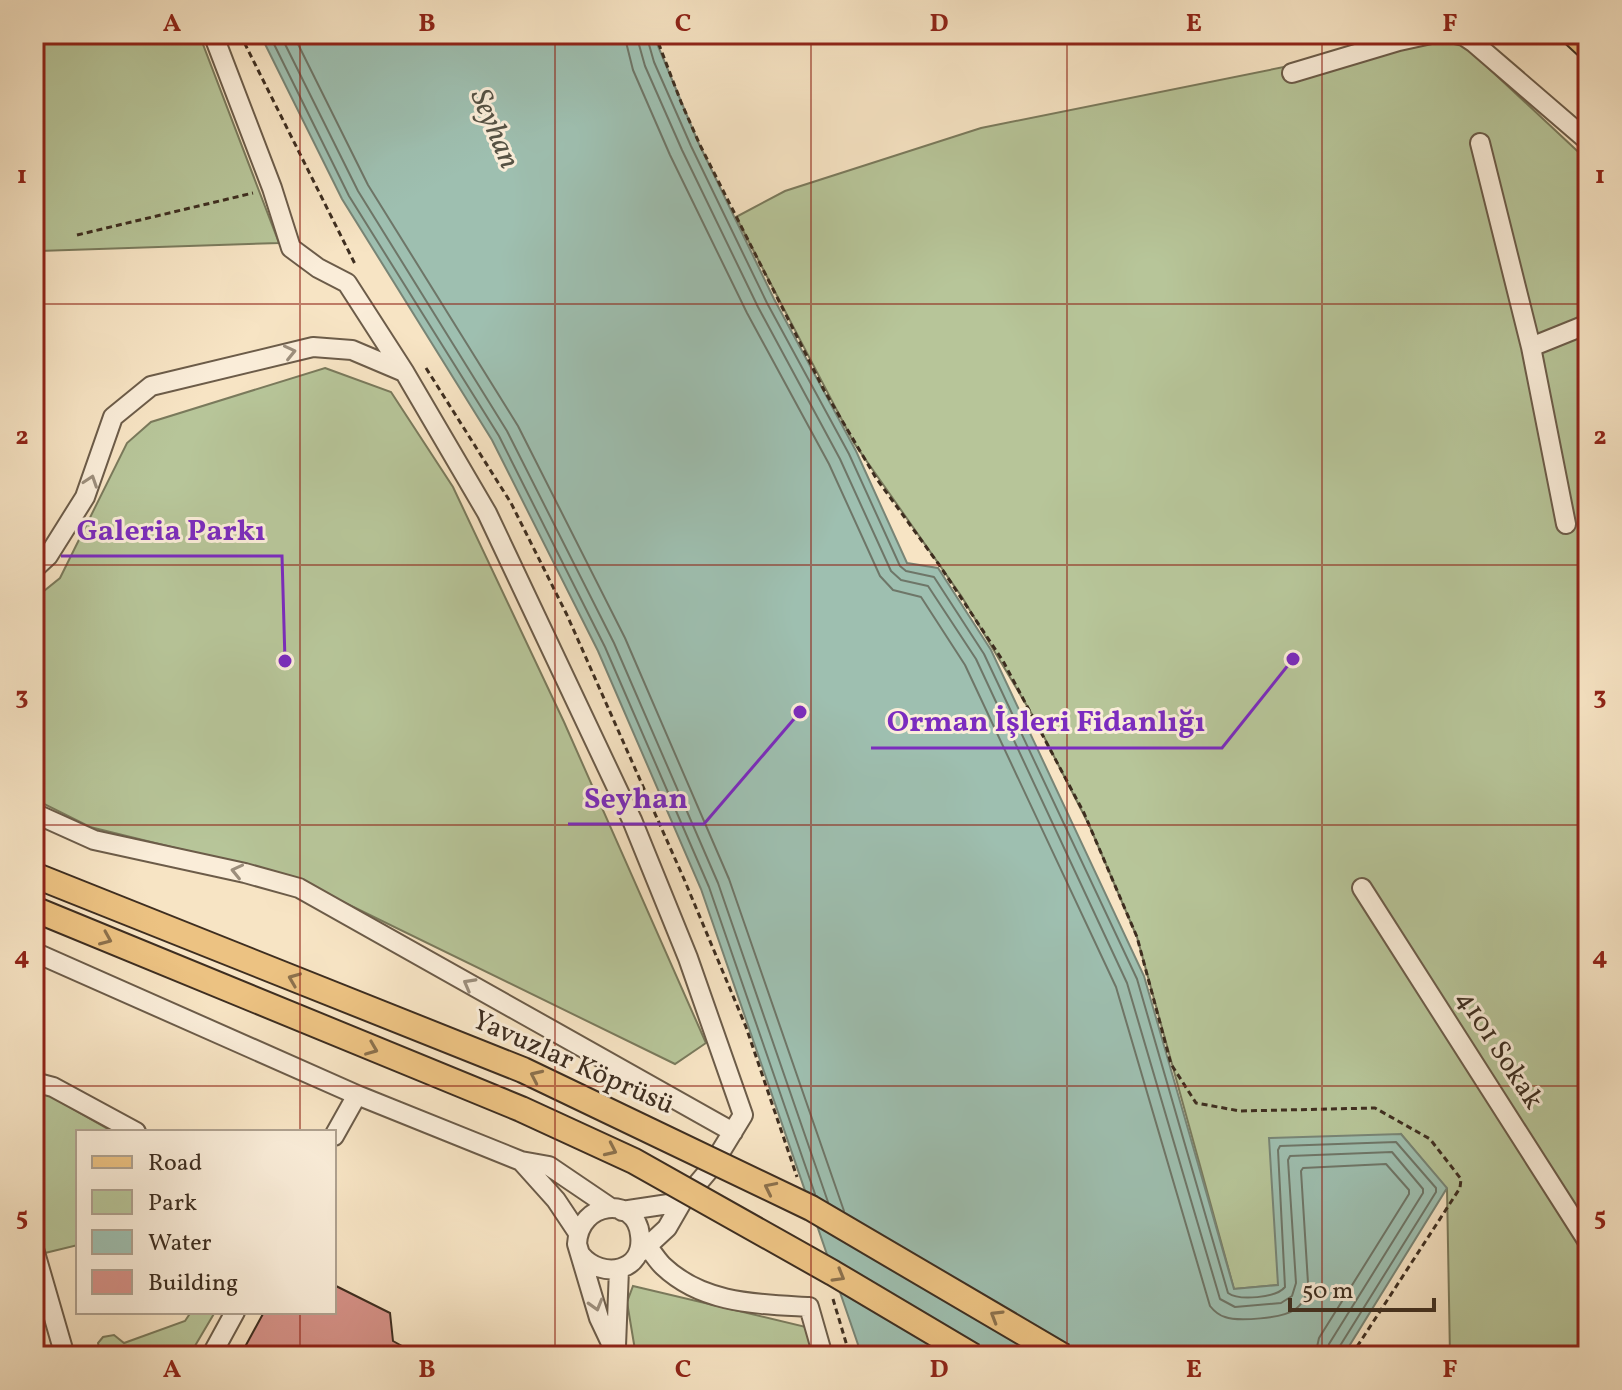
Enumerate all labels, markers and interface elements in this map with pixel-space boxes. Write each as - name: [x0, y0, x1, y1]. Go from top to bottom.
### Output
- text: A: [163, 6, 182, 42]
- text: B: [418, 6, 436, 42]
- text: C: [675, 6, 691, 42]
- text: D: [929, 6, 949, 42]
- text: E: [1186, 6, 1202, 42]
- text: F: [1442, 6, 1458, 42]
- water label: Seyhan: [458, 83, 530, 175]
- text: 1: [17, 158, 27, 194]
- text: 1: [1595, 158, 1605, 194]
- one-way arrow: [282, 344, 296, 361]
- text: 2: [15, 419, 29, 455]
- text: 2: [1593, 419, 1607, 455]
- one-way arrow: [81, 475, 97, 489]
- callout: Galeria Parkı: [61, 502, 282, 556]
- text: Galeria Parkı: [76, 511, 266, 553]
- text: 3: [15, 679, 29, 715]
- text: 3: [1593, 679, 1607, 715]
- callout: Orman İşleri Fidanlığı: [871, 694, 1222, 748]
- text: Orman İşleri Fidanlığı: [887, 702, 1205, 744]
- callout: Seyhan: [568, 770, 704, 824]
- text: Seyhan: [584, 779, 688, 821]
- one-way arrow: [230, 864, 244, 881]
- one-way arrow: [98, 929, 112, 946]
- text: 4: [14, 939, 30, 975]
- text: 4: [1592, 939, 1608, 975]
- one-way arrow: [288, 972, 302, 989]
- one-way arrow: [464, 978, 478, 994]
- street label: 4101 Sokak: [1446, 983, 1552, 1117]
- street label: Yavuzlar Köprüsü: [466, 1001, 680, 1125]
- one-way arrow: [364, 1039, 378, 1055]
- one-way arrow: [529, 1069, 544, 1085]
- legend: [76, 1130, 336, 1314]
- one-way arrow: [603, 1141, 618, 1157]
- text: Road: [148, 1147, 202, 1181]
- one-way arrow: [764, 1182, 779, 1198]
- text: Park: [148, 1187, 197, 1221]
- text: 5: [16, 1200, 28, 1236]
- text: 5: [1594, 1200, 1606, 1236]
- text: Water: [148, 1227, 212, 1261]
- scale bar: [1290, 1262, 1434, 1312]
- one-way arrow: [830, 1266, 845, 1282]
- text: Building: [148, 1267, 238, 1301]
- text: 50 m: [1302, 1275, 1354, 1309]
- one-way arrow: [587, 1297, 603, 1311]
- one-way arrow: [990, 1310, 1005, 1326]
- text: A: [163, 1352, 182, 1388]
- text: B: [418, 1352, 436, 1388]
- text: C: [675, 1352, 691, 1388]
- text: D: [929, 1352, 949, 1388]
- text: E: [1186, 1352, 1202, 1388]
- text: F: [1442, 1352, 1458, 1388]

